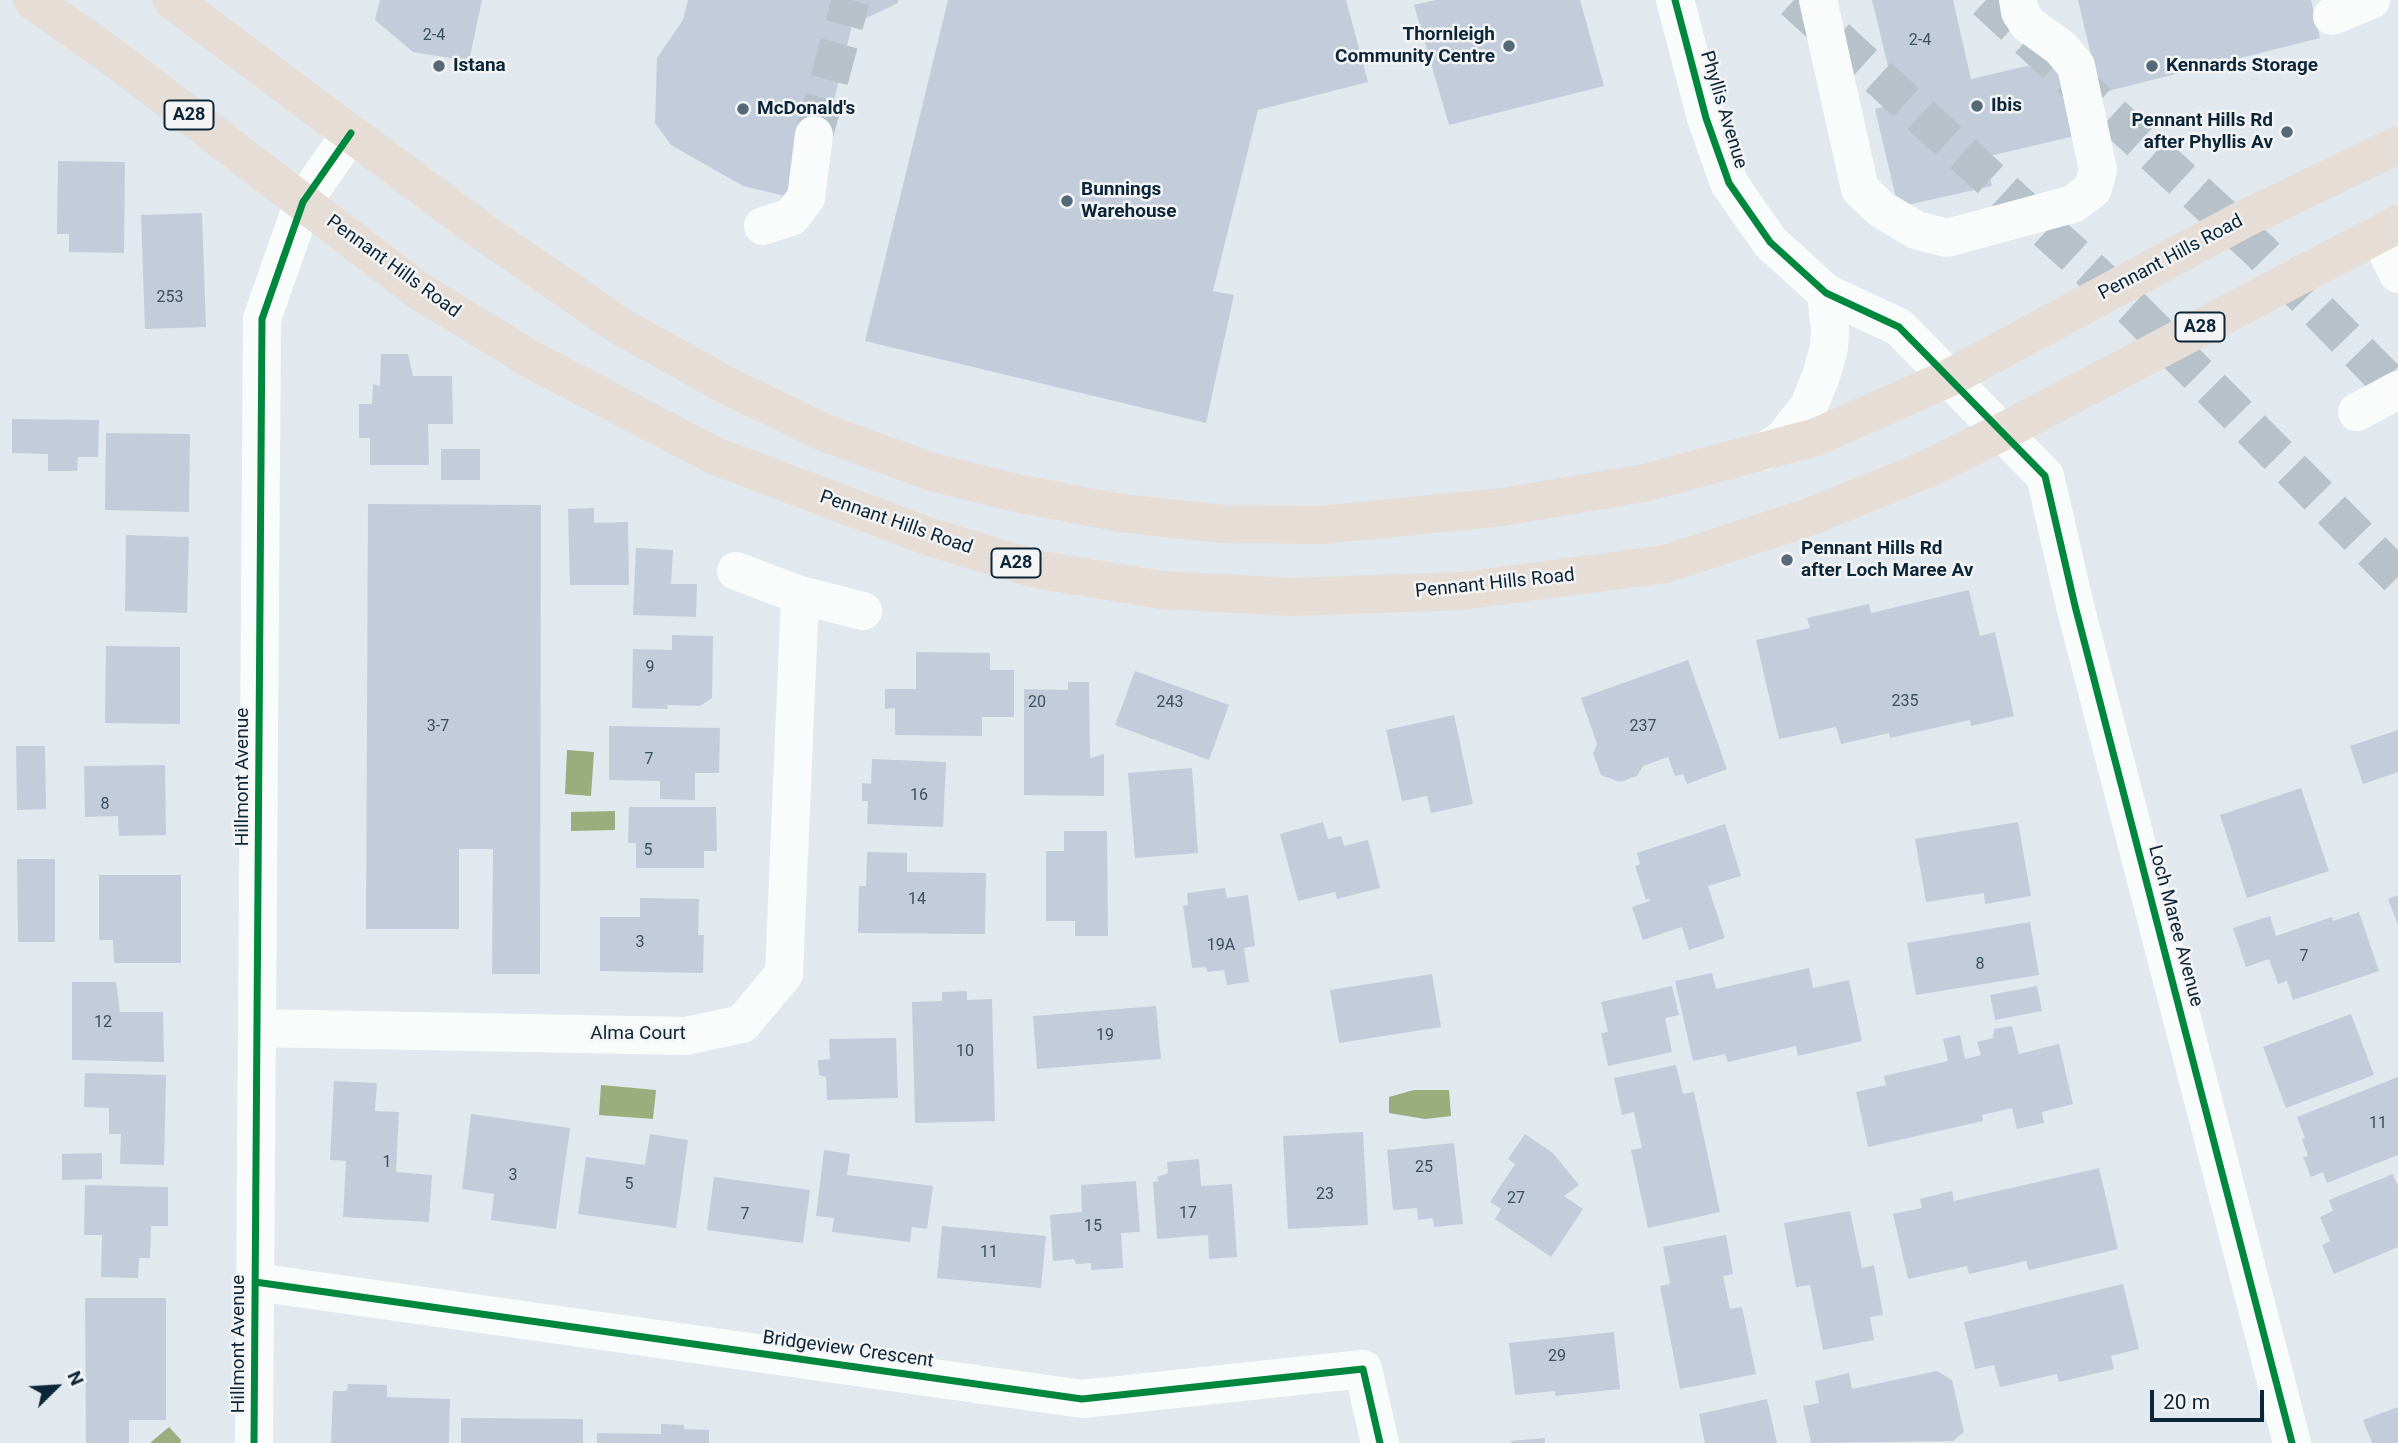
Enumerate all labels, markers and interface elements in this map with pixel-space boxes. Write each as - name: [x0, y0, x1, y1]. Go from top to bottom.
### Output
- place label: Thornleigh Community Centre: [1335, 24, 1495, 68]
- house number: 2-4: [423, 26, 445, 46]
- house number: 2-4: [1909, 31, 1931, 51]
- marker: Thornleigh Community Centre: [1501, 38, 1517, 54]
- street label: Phyllis Avenue: [1694, 48, 1752, 172]
- place label: Istana: [453, 55, 506, 77]
- place label: Kennards Storage: [2166, 55, 2318, 77]
- marker: Istana: [431, 58, 447, 74]
- marker: Kennards Storage: [2144, 58, 2160, 74]
- place label: Ibis: [1991, 95, 2022, 117]
- place label: McDonald's: [757, 98, 855, 120]
- marker: Ibis: [1969, 98, 1985, 114]
- road number: A28: [164, 100, 214, 130]
- marker: McDonald's: [735, 101, 751, 117]
- place label: Pennant Hills Rd after Phyllis Av: [2131, 110, 2273, 154]
- marker: Pennant Hills Rd after Phyllis Av: [2279, 124, 2295, 140]
- place label: Bunnings Warehouse: [1081, 179, 1177, 223]
- marker: Bunnings Warehouse: [1059, 193, 1075, 209]
- street label: Pennant Hills Road: [2095, 210, 2247, 306]
- street label: Pennant Hills Road: [321, 211, 465, 323]
- house number: 253: [157, 288, 183, 308]
- road number: A28: [2176, 312, 2224, 342]
- street label: Pennant Hills Road: [817, 486, 975, 560]
- place label: Pennant Hills Rd after Loch Maree Av: [1801, 538, 1973, 582]
- road number: A28: [992, 548, 1040, 578]
- marker: Pennant Hills Rd after Loch Maree Av: [1779, 552, 1795, 568]
- street label: Pennant Hills Road: [1414, 564, 1576, 604]
- house number: 9: [646, 658, 654, 678]
- house number: 235: [1892, 692, 1918, 712]
- house number: 20: [1028, 693, 1046, 713]
- house number: 243: [1157, 693, 1183, 713]
- street label: Hillmont Avenue: [232, 708, 254, 846]
- house number: 3-7: [427, 717, 449, 737]
- house number: 237: [1630, 717, 1656, 737]
- house number: 7: [645, 750, 653, 770]
- house number: 16: [910, 786, 928, 806]
- house number: 8: [101, 795, 109, 815]
- house number: 5: [644, 841, 652, 861]
- street label: Loch Maree Avenue: [2142, 843, 2208, 1009]
- house number: 14: [908, 890, 926, 910]
- house number: 3: [636, 933, 644, 953]
- house number: 19A: [1207, 936, 1235, 956]
- house number: 7: [2300, 947, 2308, 967]
- house number: 8: [1976, 955, 1984, 975]
- house number: 12: [94, 1013, 112, 1033]
- street label: Alma Court: [590, 1023, 686, 1045]
- house number: 19: [1096, 1026, 1114, 1046]
- house number: 10: [956, 1042, 974, 1062]
- house number: 11: [2369, 1114, 2387, 1134]
- house number: 1: [383, 1153, 391, 1173]
- house number: 25: [1415, 1158, 1433, 1178]
- house number: 3: [509, 1166, 517, 1186]
- house number: 5: [625, 1175, 633, 1195]
- house number: 23: [1316, 1185, 1334, 1205]
- house number: 27: [1507, 1189, 1525, 1209]
- house number: 17: [1179, 1204, 1197, 1224]
- house number: 7: [741, 1205, 749, 1225]
- house number: 15: [1084, 1217, 1102, 1237]
- house number: 11: [980, 1243, 998, 1263]
- street label: Hillmont Avenue: [228, 1275, 250, 1413]
- street label: Bridgeview Crescent: [761, 1327, 935, 1373]
- house number: 29: [1548, 1347, 1566, 1367]
- north arrow: [21, 1352, 91, 1422]
- text: N: [62, 1367, 89, 1389]
- scale bar: [2153, 1376, 2267, 1420]
- text: 20 m: [2163, 1390, 2210, 1414]

